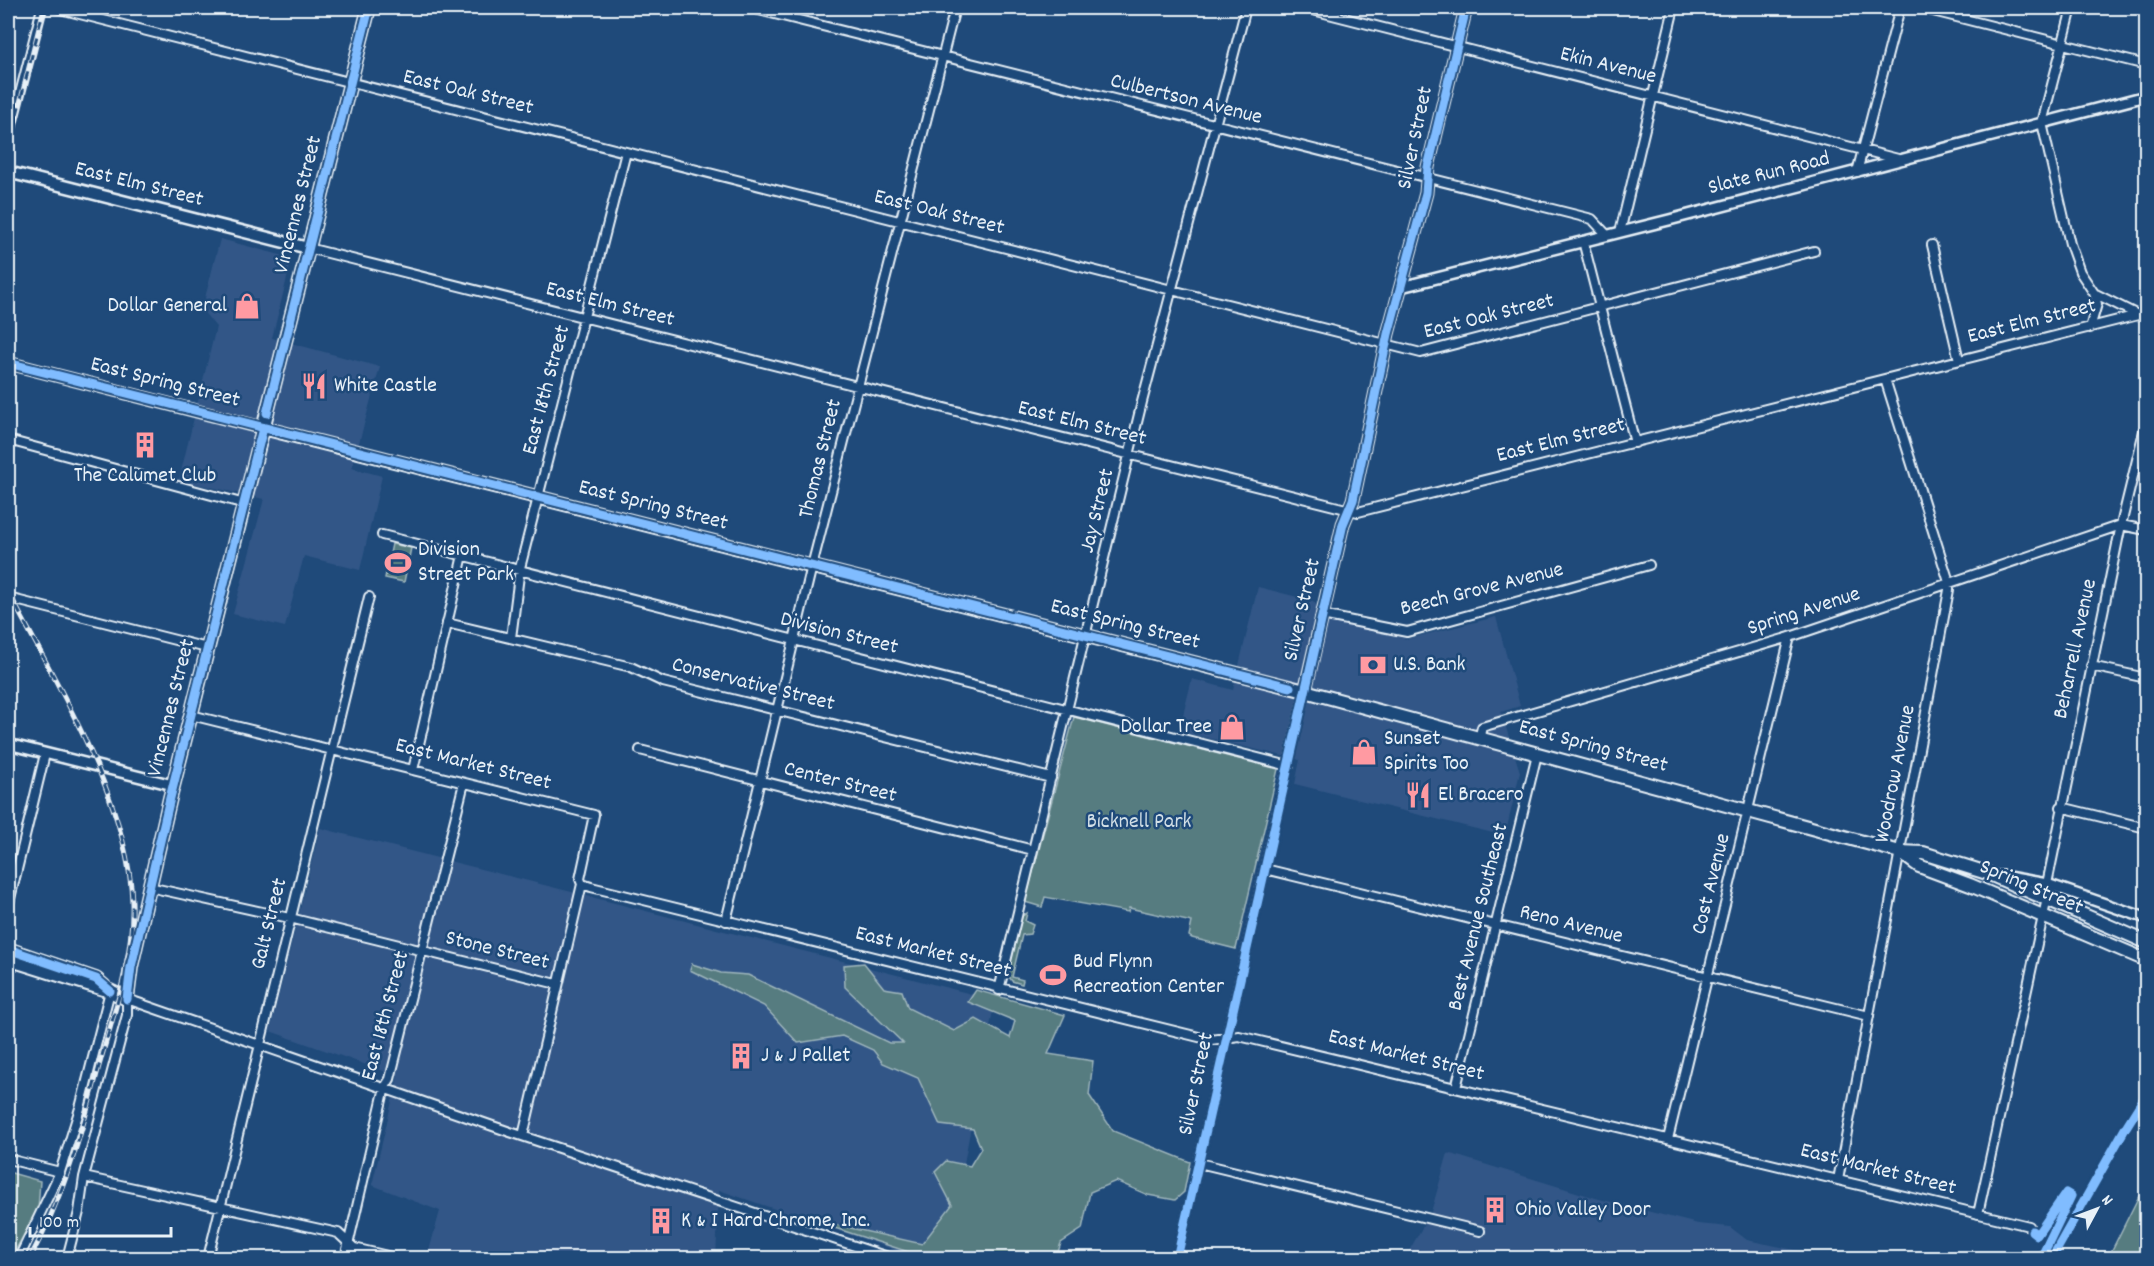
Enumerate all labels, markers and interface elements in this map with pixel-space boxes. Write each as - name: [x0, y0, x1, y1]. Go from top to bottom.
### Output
- street label: Ekin Avenue: [1556, 39, 1660, 93]
- street label: East Oak Street: [400, 62, 536, 124]
- street label: Culbertson Avenue: [1107, 66, 1265, 134]
- street label: Silver Street: [1390, 84, 1442, 192]
- street label: Vincennes Street: [267, 133, 331, 277]
- street label: Slate Run Road: [1705, 144, 1833, 204]
- street label: East Elm Street: [71, 154, 207, 216]
- street label: East Oak Street: [871, 182, 1007, 244]
- street label: East Elm Street: [542, 274, 678, 336]
- street label: East Oak Street: [1421, 286, 1557, 348]
- place label: Dollar General: [108, 291, 227, 322]
- shop icon: Dollar General: [232, 291, 262, 321]
- street label: East Elm Street: [1964, 291, 2100, 353]
- street label: East 18th Street: [515, 322, 579, 458]
- street label: East Spring Street: [87, 349, 243, 417]
- restaurant icon: White Castle: [299, 371, 329, 401]
- place label: White Castle: [334, 371, 437, 402]
- street label: East Elm Street: [1014, 393, 1150, 455]
- street label: Thomas Street: [791, 396, 851, 522]
- street label: East Elm Street: [1493, 410, 1629, 472]
- building icon: The Calumet Club: [130, 430, 160, 460]
- place label: The Calumet Club: [74, 461, 216, 492]
- street label: Jay Street: [1073, 466, 1123, 556]
- street label: East Spring Street: [575, 472, 731, 540]
- place label: Division Street Park: [418, 535, 514, 591]
- sports icon: Division Street Park: [383, 548, 413, 578]
- street label: Beech Grove Avenue: [1397, 555, 1567, 625]
- street label: Silver Street: [1276, 556, 1330, 664]
- street label: Beharrell Avenue: [2046, 576, 2106, 722]
- street label: Spring Avenue: [1744, 579, 1864, 645]
- street label: East Spring Street: [1047, 591, 1203, 659]
- street label: Division Street: [777, 604, 901, 664]
- street label: Vincennes Street: [140, 636, 204, 780]
- street label: Conservative Street: [668, 650, 838, 720]
- bank icon: U.S. Bank: [1358, 650, 1388, 680]
- place label: U.S. Bank: [1393, 650, 1466, 681]
- street label: Woodrow Avenue: [1867, 702, 1925, 846]
- place label: Dollar Tree: [1121, 712, 1212, 743]
- shop icon: Dollar Tree: [1217, 712, 1247, 742]
- street label: East Spring Street: [1515, 712, 1671, 782]
- place label: Sunset Spirits Too: [1384, 724, 1469, 780]
- street label: East Market Street: [392, 731, 554, 799]
- shop icon: Sunset Spirits Too: [1349, 737, 1379, 767]
- street label: Center Street: [780, 754, 900, 812]
- restaurant icon: El Bracero: [1403, 780, 1433, 810]
- place label: El Bracero: [1438, 780, 1524, 811]
- park label: Bicknell Park: [1086, 807, 1192, 838]
- street label: Best Avenue Southeast: [1441, 820, 1517, 1014]
- street label: Cost Avenue: [1684, 830, 1740, 938]
- street label: Spring Street: [1974, 852, 2088, 924]
- street label: Galt Street: [244, 875, 296, 973]
- street label: Reno Avenue: [1516, 897, 1626, 953]
- street label: East Market Street: [852, 919, 1014, 987]
- street label: Stone Street: [442, 923, 552, 979]
- place label: Bud Flynn Recreation Center: [1073, 947, 1225, 1003]
- street label: East 18th Street: [354, 948, 418, 1084]
- sports icon: Bud Flynn Recreation Center: [1038, 960, 1068, 990]
- street label: East Market Street: [1325, 1022, 1487, 1090]
- street label: Silver Street: [1171, 1030, 1223, 1138]
- building icon: J & J Pallet: [726, 1041, 756, 1071]
- place label: J & J Pallet: [761, 1041, 850, 1072]
- street label: East Market Street: [1797, 1136, 1959, 1204]
- north arrow: [2067, 1179, 2127, 1239]
- text: N: [2095, 1190, 2118, 1211]
- building icon: Ohio Valley Door: [1480, 1195, 1510, 1225]
- place label: Ohio Valley Door: [1515, 1195, 1651, 1226]
- scale bar: [30, 1200, 171, 1238]
- building icon: K & I Hard Chrome, Inc.: [646, 1206, 676, 1236]
- place label: K & I Hard Chrome, Inc.: [681, 1206, 870, 1237]
- text: 100 m: [39, 1211, 79, 1236]

